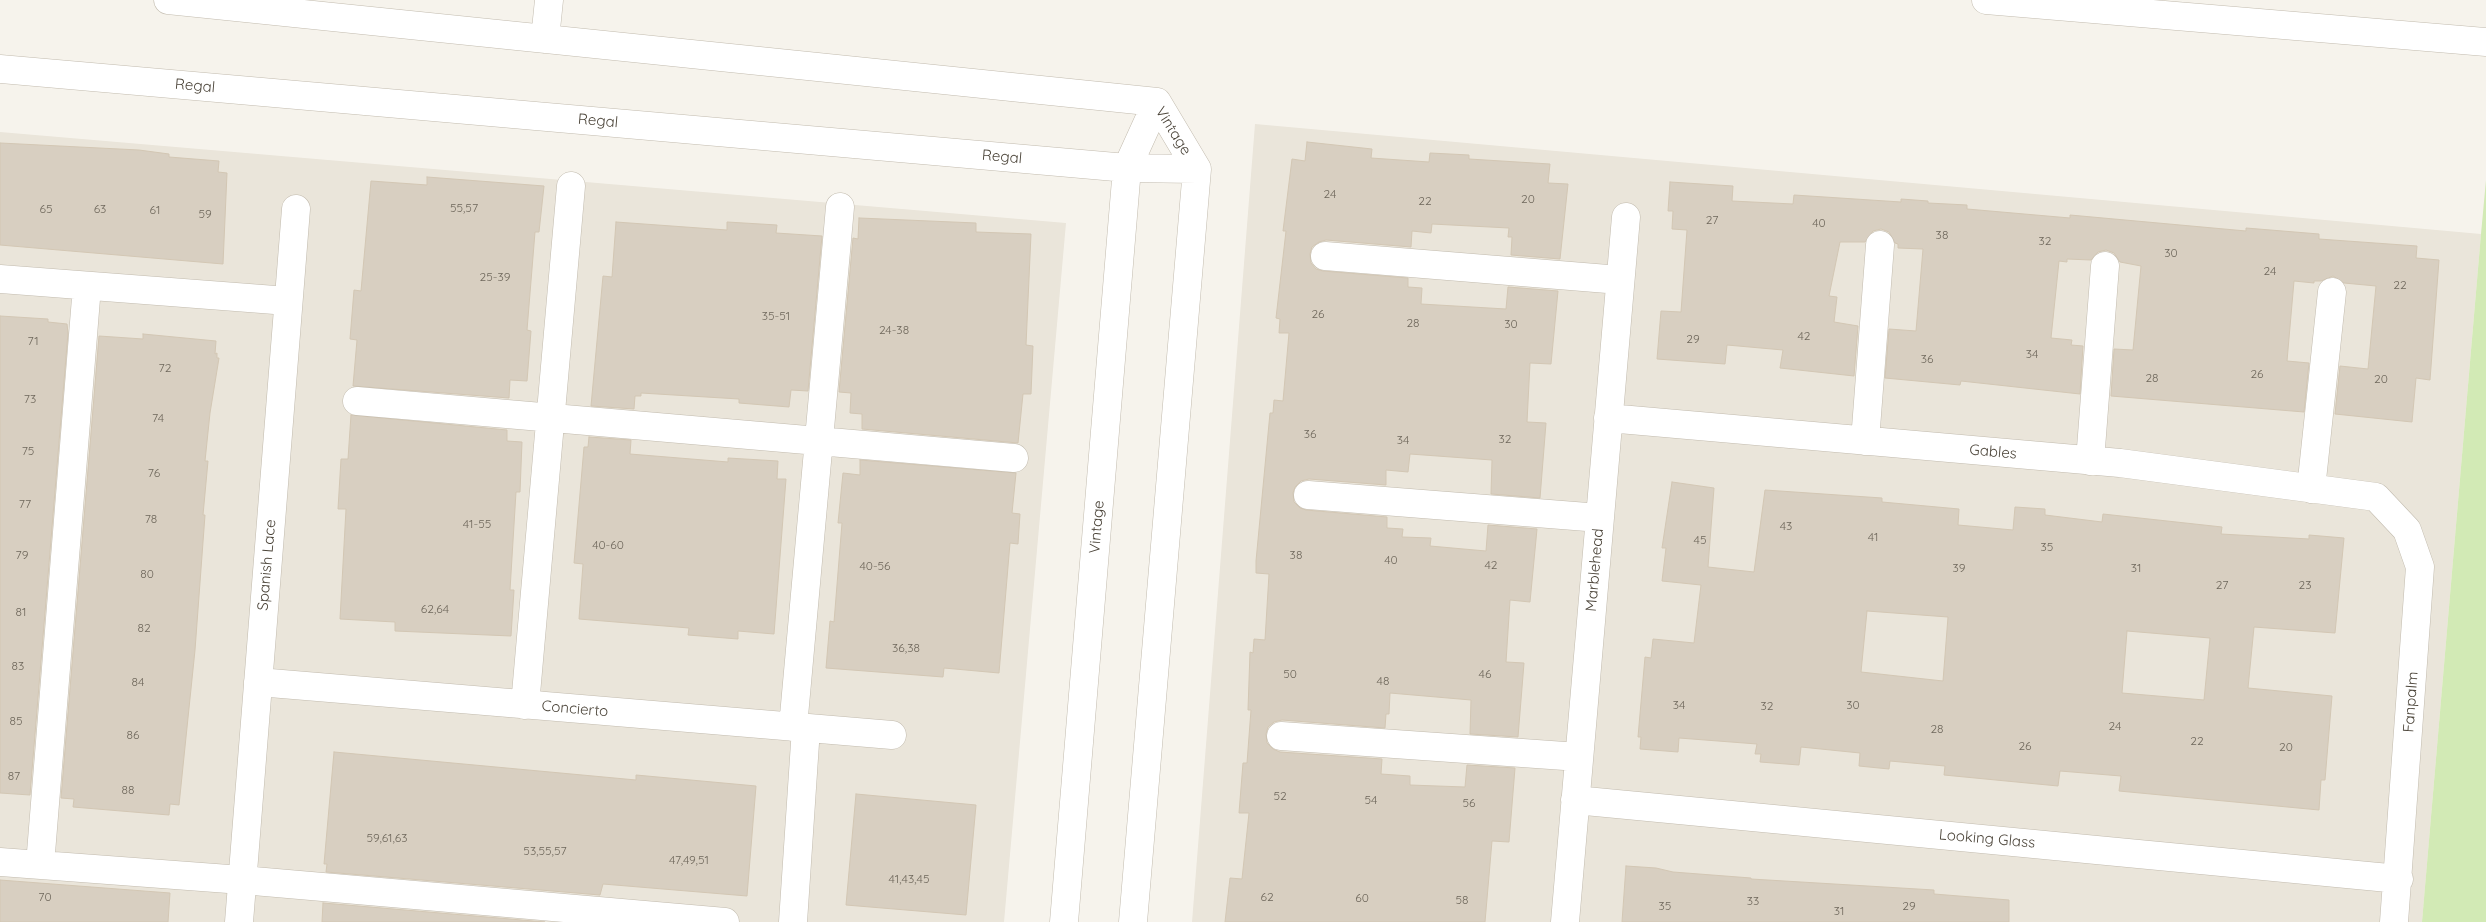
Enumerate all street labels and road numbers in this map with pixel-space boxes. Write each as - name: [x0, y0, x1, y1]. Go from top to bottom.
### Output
- street label: Regal: [174, 75, 216, 97]
- street label: Vintage: [1151, 104, 1195, 158]
- street label: Regal: [577, 110, 619, 132]
- street label: Regal: [981, 146, 1023, 168]
- street label: Gables: [1968, 441, 2018, 463]
- street label: Vintage: [1086, 500, 1108, 554]
- street label: Spanish Lace: [254, 519, 280, 611]
- street label: Marblehead: [1582, 528, 1608, 612]
- street label: Fanpalm: [2400, 671, 2422, 733]
- street label: Concierto: [541, 697, 609, 721]
- street label: Looking Glass: [1938, 826, 2036, 852]

